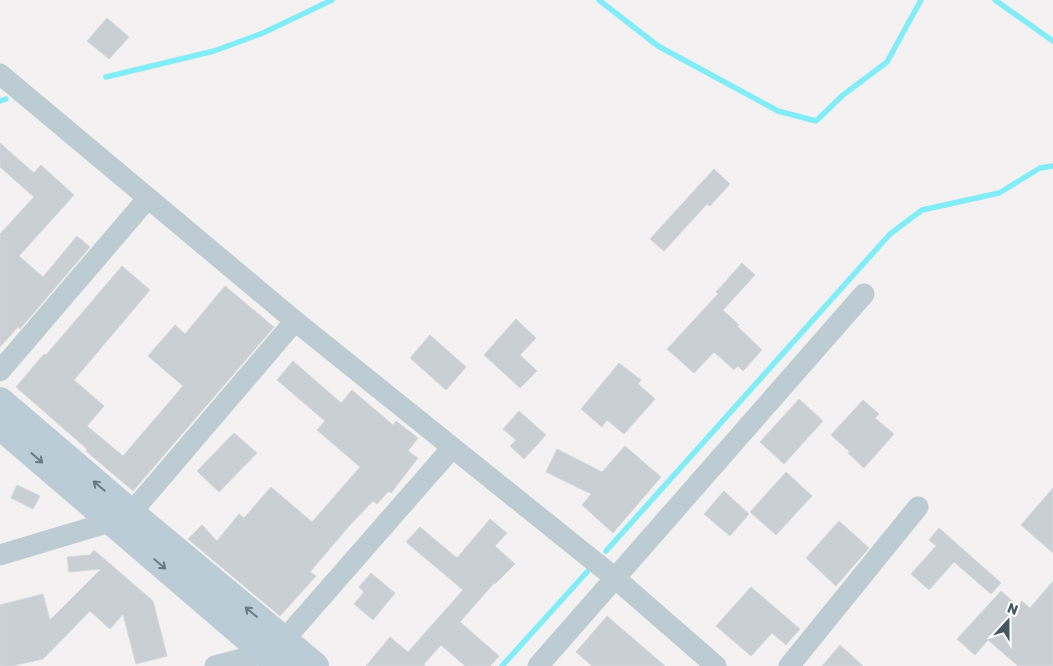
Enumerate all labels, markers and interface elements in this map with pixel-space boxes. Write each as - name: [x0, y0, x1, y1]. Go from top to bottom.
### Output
- one-way arrow: [30, 452, 43, 464]
- one-way arrow: [93, 481, 106, 492]
- one-way arrow: [153, 559, 166, 570]
- north arrow: [983, 596, 1033, 646]
- text: N: [1005, 600, 1020, 619]
- one-way arrow: [244, 607, 257, 618]

